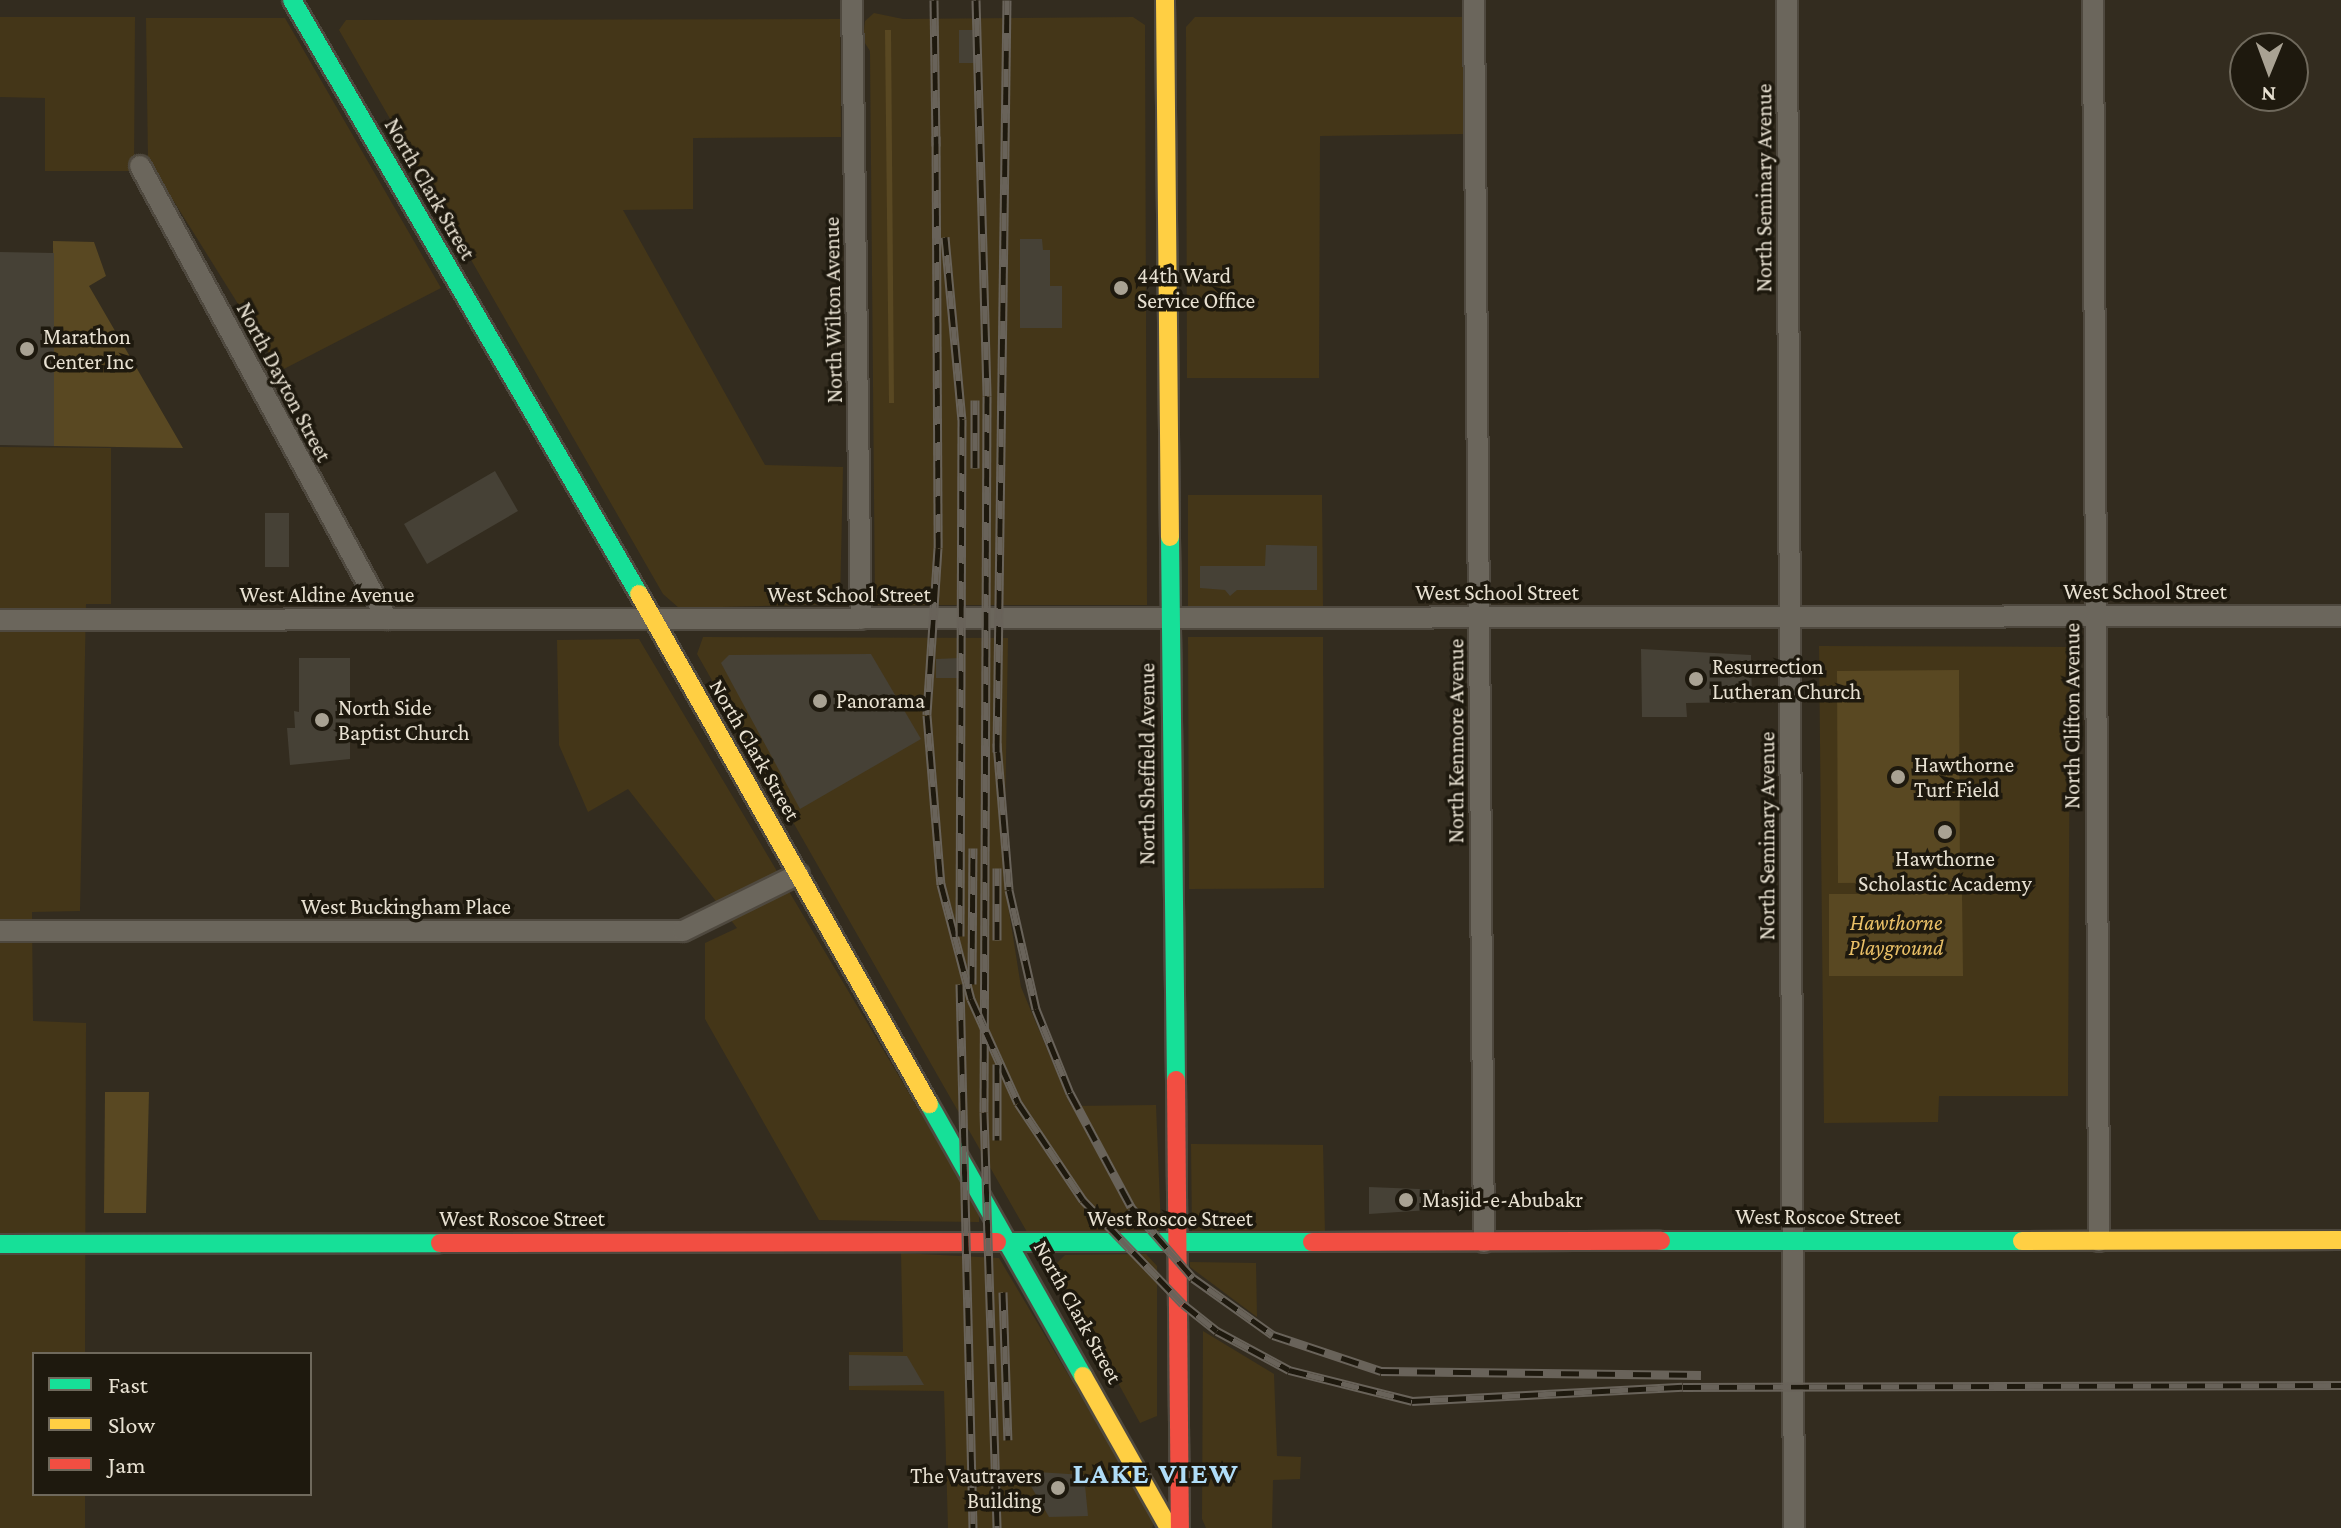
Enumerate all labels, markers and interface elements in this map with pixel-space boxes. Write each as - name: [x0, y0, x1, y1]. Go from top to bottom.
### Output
- north arrow: [2229, 32, 2309, 112]
- text: N: [2261, 82, 2276, 107]
- street label: North Seminary Avenue: [1751, 84, 1777, 292]
- street label: North Clark Street: [379, 114, 481, 264]
- street label: North Wilton Avenue: [818, 217, 848, 403]
- place label: 44th Ward Service Office: [1137, 262, 1255, 314]
- marker: 44th Ward Service Office: [1112, 279, 1130, 297]
- street label: North Dayton Street: [231, 298, 337, 466]
- place label: Marathon Center Inc: [43, 323, 134, 374]
- marker: Marathon Center Inc: [18, 340, 36, 358]
- street label: West School Street: [2063, 579, 2227, 605]
- street label: West School Street: [1415, 580, 1579, 606]
- street label: West Aldine Avenue: [239, 582, 415, 608]
- street label: West School Street: [767, 582, 931, 608]
- street label: North Clifton Avenue: [2059, 623, 2085, 809]
- street label: North Kenmore Avenue: [1443, 639, 1469, 843]
- place label: Resurrection Lutheran Church: [1712, 653, 1861, 704]
- street label: North Sheffield Avenue: [1134, 663, 1160, 865]
- marker: Resurrection Lutheran Church: [1687, 670, 1705, 688]
- street label: North Clark Street: [704, 675, 806, 825]
- place label: Panorama: [836, 688, 925, 714]
- marker: Panorama: [811, 692, 829, 710]
- place label: North Side Baptist Church: [338, 694, 469, 746]
- marker: North Side Baptist Church: [313, 711, 331, 729]
- street label: North Seminary Avenue: [1754, 732, 1780, 940]
- place label: Hawthorne Turf Field: [1914, 751, 2014, 802]
- marker: Hawthorne Turf Field: [1889, 768, 1907, 786]
- marker: Hawthorne Scholastic Academy: [1936, 823, 1954, 841]
- place label: Hawthorne Scholastic Academy: [1858, 845, 2032, 896]
- street label: West Buckingham Place: [301, 894, 511, 920]
- park label: Hawthorne Playground: [1849, 909, 1943, 960]
- place label: Masjid-e-Abubakr: [1422, 1187, 1583, 1213]
- marker: Masjid-e-Abubakr: [1397, 1191, 1415, 1209]
- street label: West Roscoe Street: [1735, 1204, 1901, 1230]
- street label: West Roscoe Street: [439, 1206, 605, 1232]
- street label: West Roscoe Street: [1087, 1206, 1253, 1232]
- street label: North Clark Street: [1028, 1236, 1128, 1388]
- legend: [32, 1352, 312, 1496]
- text: Fast: [108, 1371, 148, 1398]
- text: Slow: [108, 1411, 155, 1438]
- text: Jam: [108, 1451, 146, 1478]
- district label: LAKE VIEW: [1072, 1455, 1240, 1491]
- place label: The Vautravers Building: [910, 1462, 1042, 1514]
- marker: The Vautravers Building: [1049, 1479, 1067, 1497]

